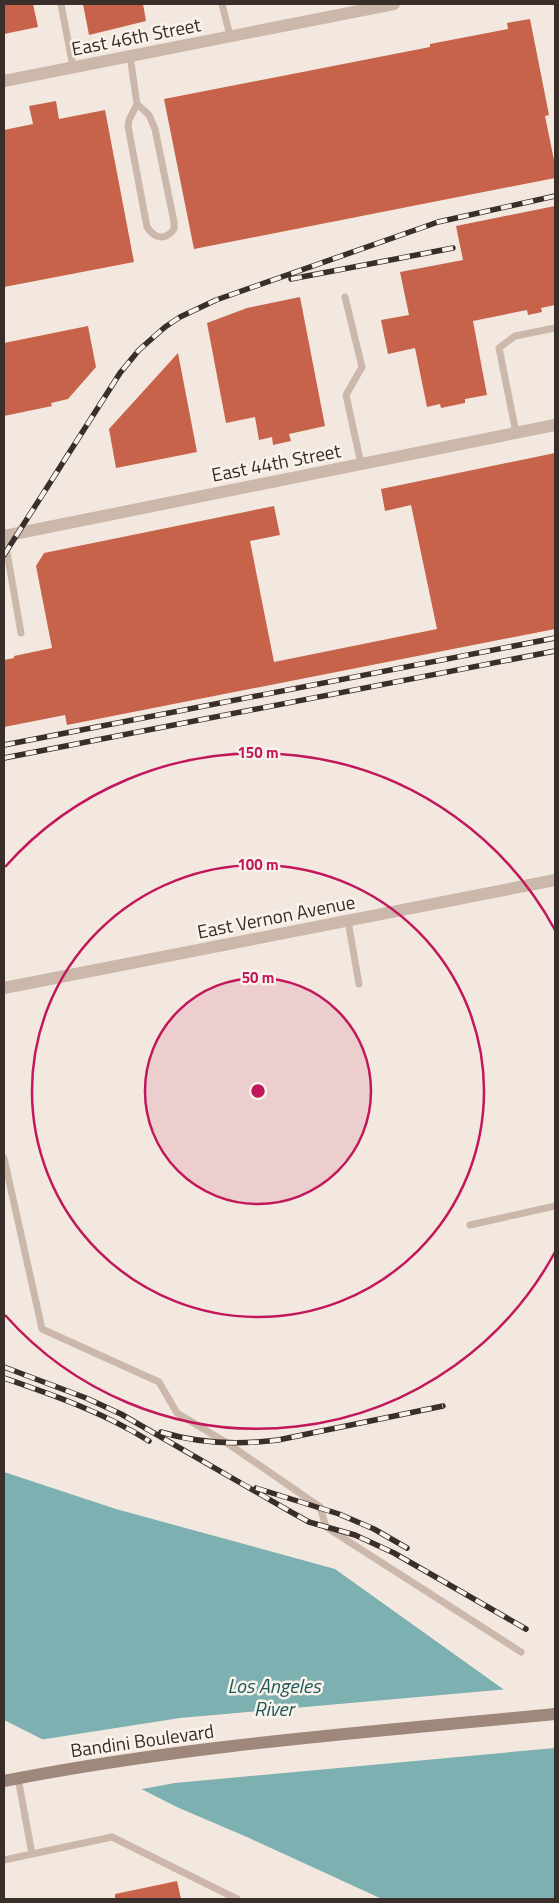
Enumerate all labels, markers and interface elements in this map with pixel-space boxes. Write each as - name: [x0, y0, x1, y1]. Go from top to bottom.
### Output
- street label: East 46th Street: [69, 9, 203, 63]
- street label: East 44th Street: [209, 435, 343, 489]
- text: 150 m: [237, 741, 279, 764]
- text: 100 m: [237, 853, 279, 876]
- street label: East Vernon Avenue: [195, 886, 357, 946]
- text: 50 m: [242, 966, 274, 989]
- centre of rings: [249, 1082, 267, 1100]
- water label: Los Angeles River: [227, 1670, 322, 1724]
- street label: Bandini Boulevard: [68, 1716, 216, 1764]

